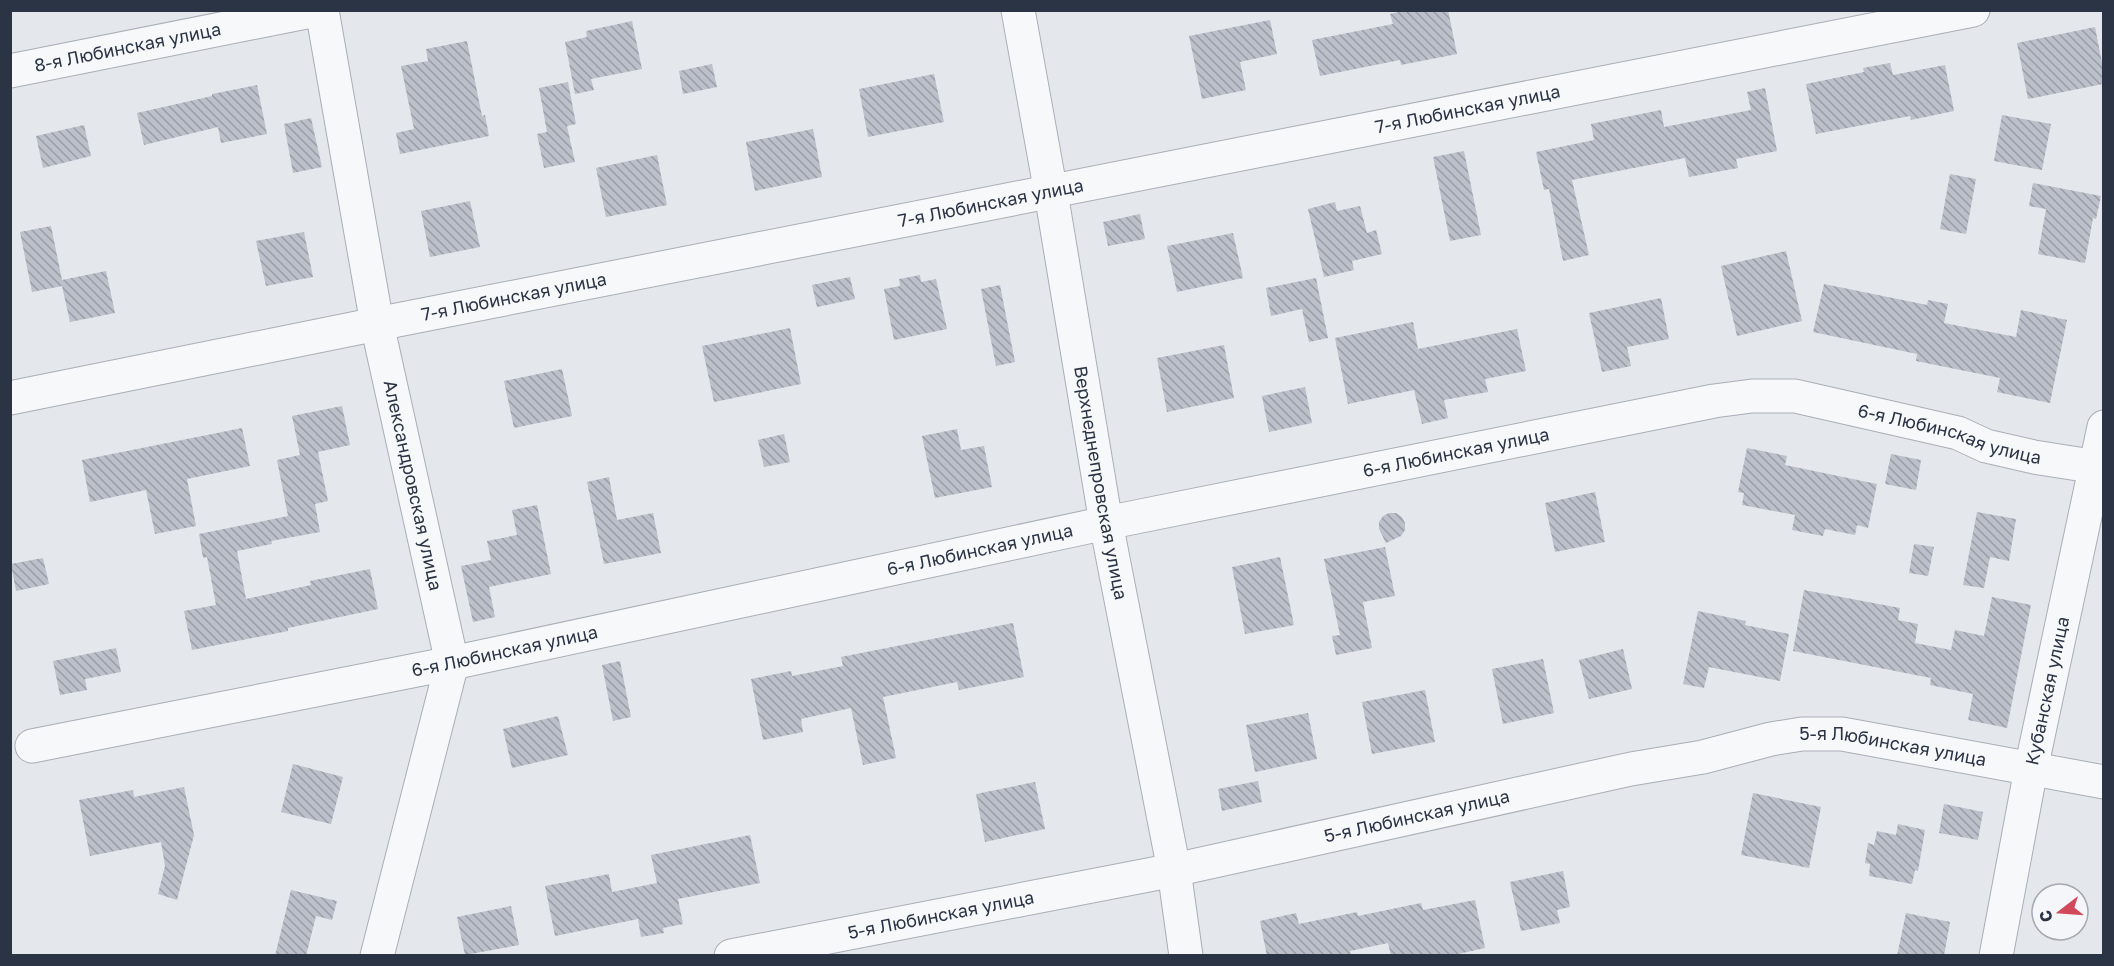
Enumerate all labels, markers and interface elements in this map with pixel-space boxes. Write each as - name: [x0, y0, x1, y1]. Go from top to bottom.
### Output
- street label: 8-я Любинская улица: [32, 17, 223, 76]
- street label: 7-я Любинская улица: [1373, 79, 1562, 137]
- street label: 7-я Любинская улица: [896, 173, 1085, 231]
- street label: 7-я Любинская улица: [419, 267, 608, 325]
- street label: Верхнеднепровская улица: [1070, 364, 1133, 602]
- street label: Александровская улица: [380, 378, 448, 592]
- street label: 6-я Любинская улица: [1856, 399, 2043, 468]
- street label: 6-я Любинская улица: [1361, 422, 1551, 481]
- street label: 6-я Любинская улица: [885, 518, 1075, 580]
- street label: Кубанская улица: [2020, 614, 2073, 767]
- street label: 6-я Любинская улица: [409, 620, 600, 681]
- street label: 5-я Любинская улица: [1799, 722, 1988, 770]
- street label: 5-я Любинская улица: [1322, 784, 1511, 847]
- north arrow: [2030, 882, 2090, 942]
- street label: 5-я Любинская улица: [846, 885, 1036, 943]
- text: С: [2034, 908, 2057, 925]

